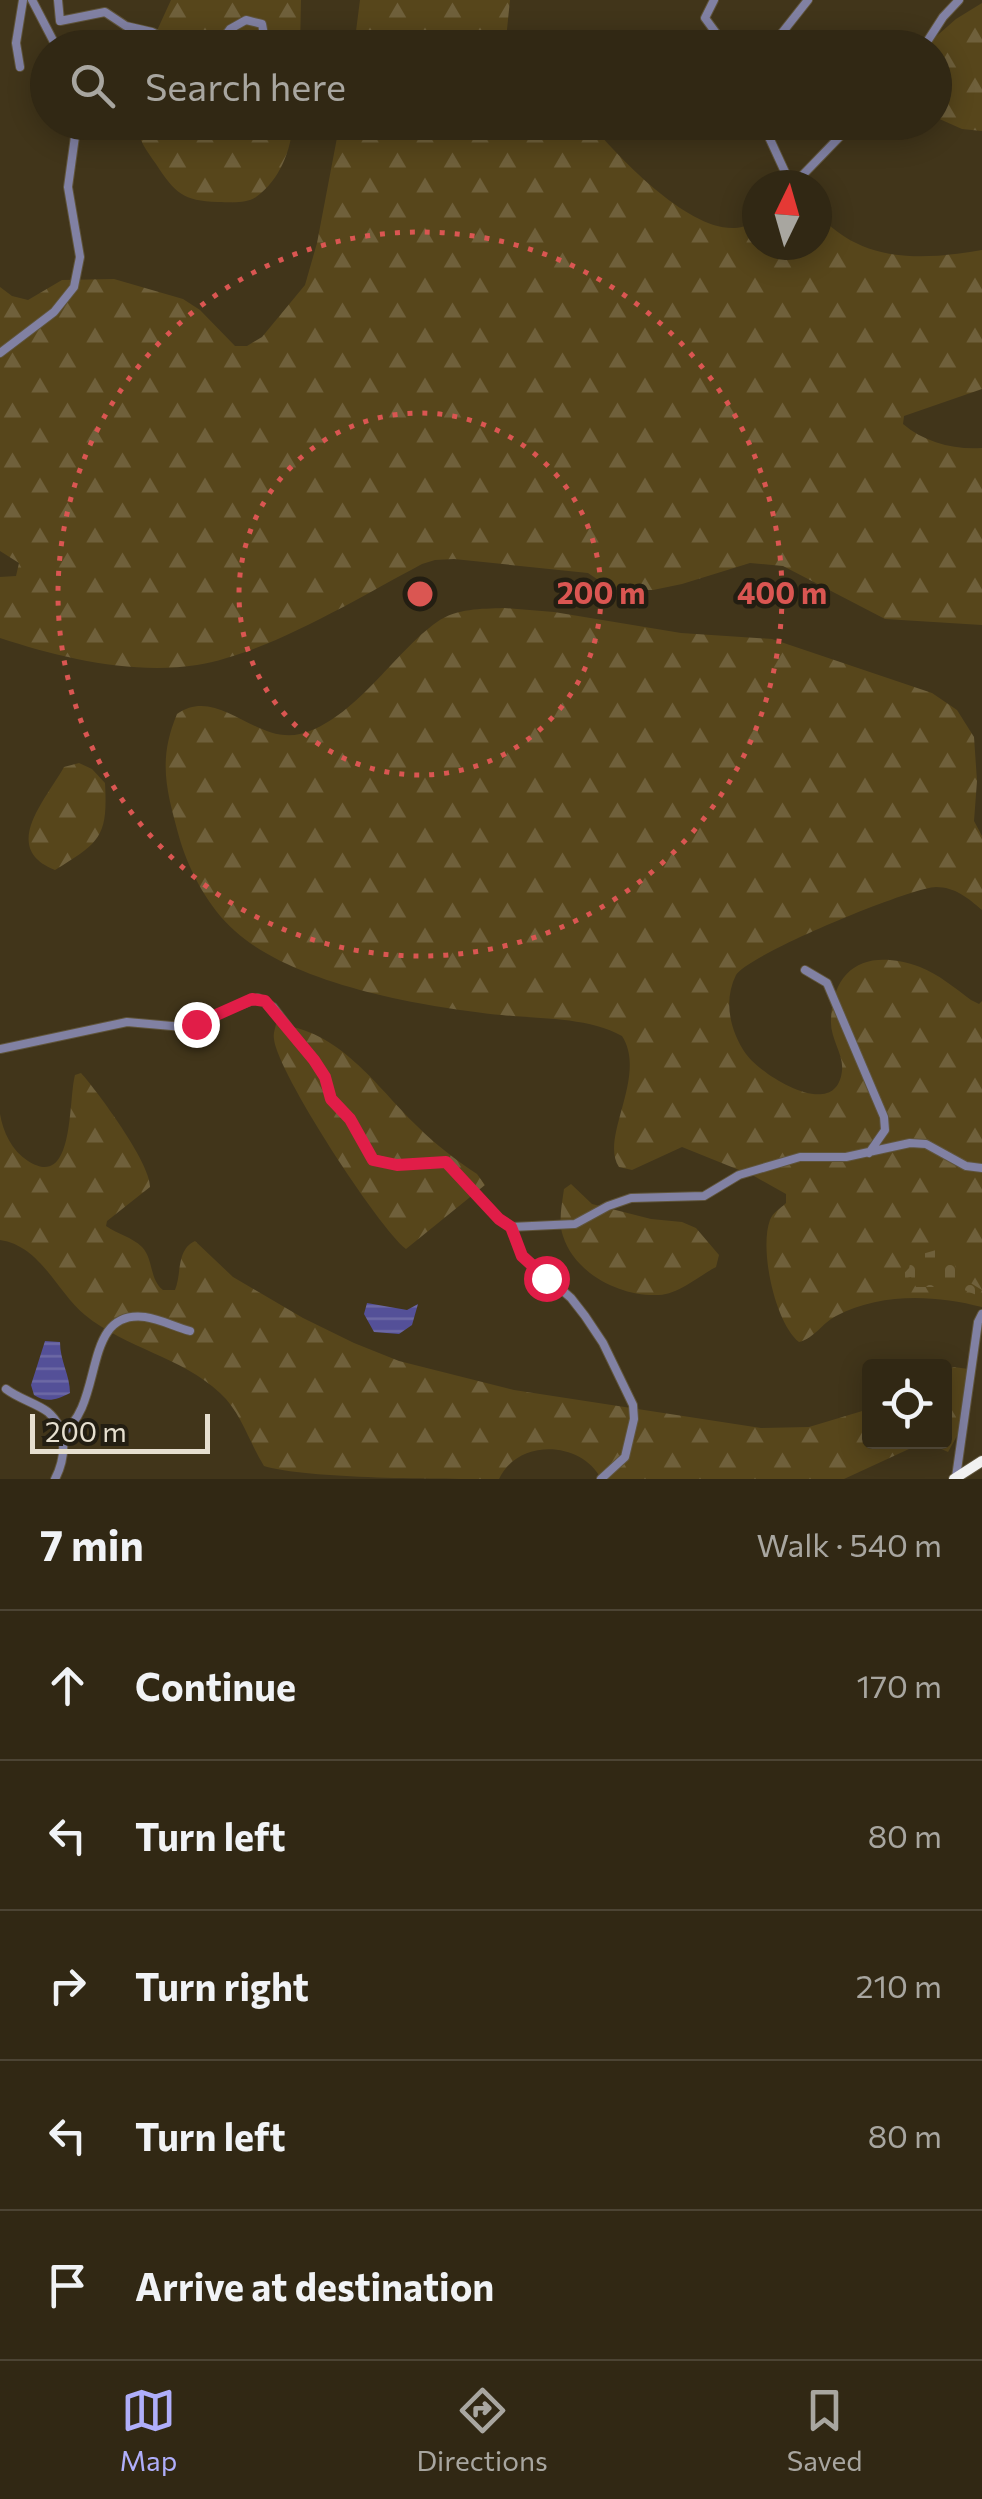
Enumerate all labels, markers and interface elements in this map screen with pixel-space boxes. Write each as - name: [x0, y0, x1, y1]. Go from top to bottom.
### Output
- search box: [30, 30, 952, 140]
- icon: search: [65, 58, 120, 113]
- text: Search here: [145, 62, 346, 109]
- north arrow: [742, 170, 832, 260]
- text: 200 m: [557, 573, 645, 610]
- text: 400 m: [737, 573, 827, 610]
- centre of rings: [402, 576, 438, 612]
- route end: [174, 1002, 220, 1048]
- route start: [524, 1256, 570, 1302]
- map controls: [862, 1359, 952, 1449]
- button: locate: [862, 1359, 952, 1449]
- scale bar: [30, 1409, 210, 1454]
- text: 200 m: [45, 1414, 127, 1448]
- text: 7 min: [40, 1518, 144, 1570]
- text: Walk · 540 m: [757, 1524, 942, 1564]
- icon: ahead: [40, 1658, 95, 1713]
- text: Continue: [135, 1662, 296, 1709]
- text: 170 m: [857, 1665, 942, 1705]
- icon: left: [40, 1808, 95, 1863]
- text: Turn left: [135, 1812, 286, 1859]
- text: 80 m: [868, 1815, 942, 1855]
- icon: right: [40, 1958, 95, 2013]
- text: Turn right: [135, 1962, 309, 2009]
- text: 210 m: [856, 1965, 942, 2005]
- icon: left: [40, 2108, 95, 2163]
- text: Turn left: [135, 2112, 286, 2159]
- text: 80 m: [868, 2115, 942, 2155]
- icon: arrive: [40, 2258, 95, 2313]
- text: Arrive at destination: [135, 2262, 494, 2309]
- tab: Map: [120, 2383, 177, 2477]
- tab: Directions: [416, 2383, 548, 2477]
- tab: Saved: [787, 2383, 862, 2477]

